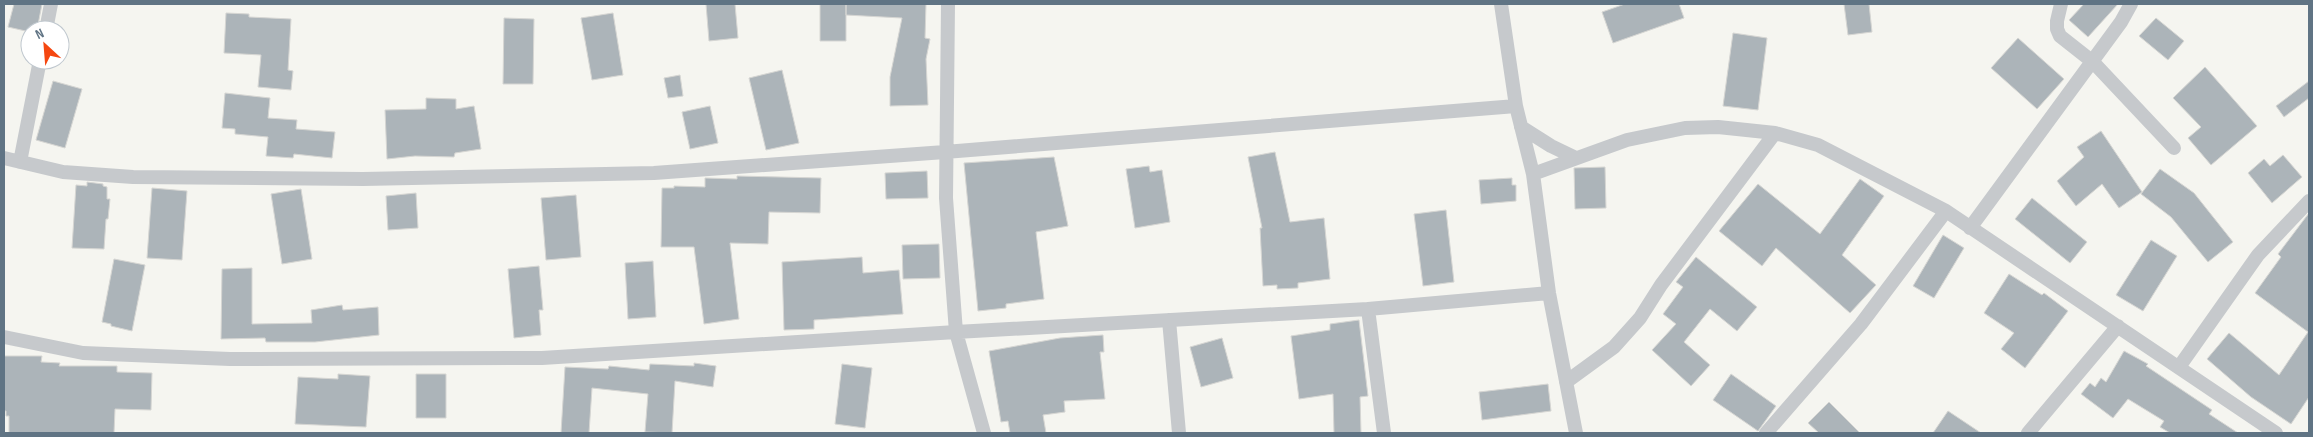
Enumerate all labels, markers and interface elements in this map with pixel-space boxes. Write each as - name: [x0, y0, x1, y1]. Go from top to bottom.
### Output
- north arrow: [20, 20, 70, 70]
- text: N: [32, 24, 47, 43]

